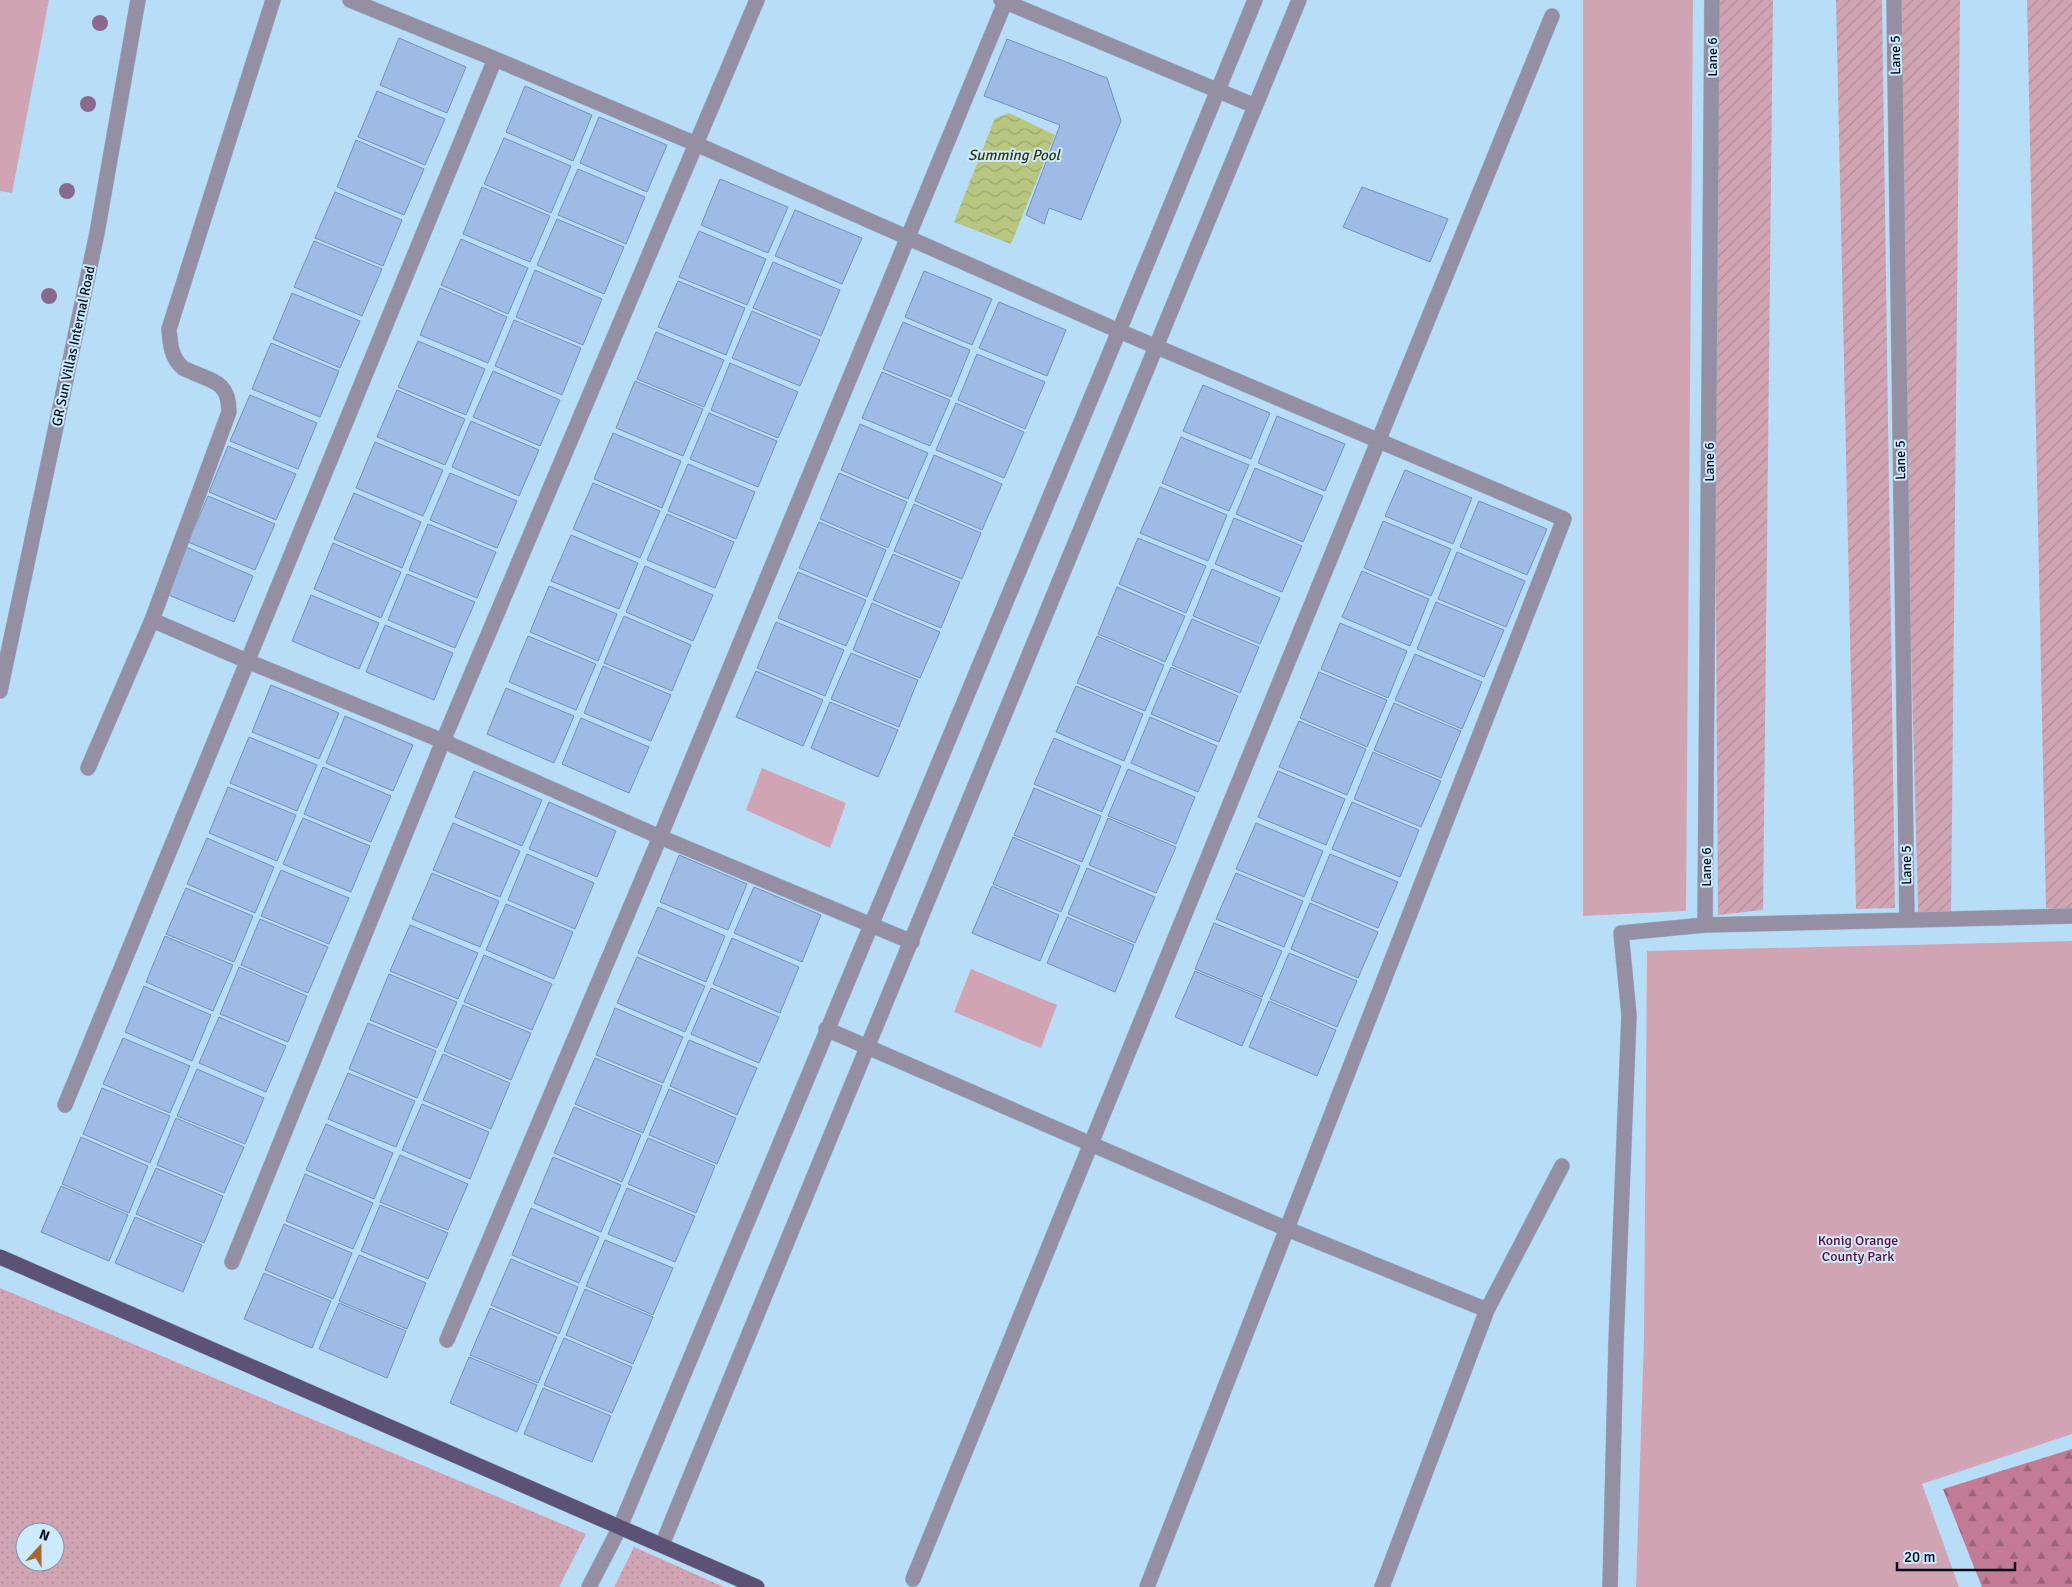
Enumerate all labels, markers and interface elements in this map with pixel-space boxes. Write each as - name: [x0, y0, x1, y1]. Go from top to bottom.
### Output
- street label: Lane 5: [1887, 35, 1904, 75]
- street label: Lane 6: [1704, 37, 1721, 77]
- water label: Summing Pool: [968, 146, 1062, 164]
- street label: GR Sun Villas Internal Road: [48, 264, 99, 428]
- street label: Lane 5: [1892, 440, 1909, 480]
- street label: Lane 6: [1701, 442, 1718, 482]
- street label: Lane 5: [1898, 845, 1915, 885]
- street label: Lane 6: [1698, 847, 1715, 887]
- park label: Konig Orange County Park: [1818, 1232, 1898, 1265]
- north arrow: [15, 1522, 65, 1572]
- text: N: [37, 1526, 52, 1545]
- scale bar: [1897, 1540, 2014, 1572]
- text: 20 m: [1904, 1548, 1935, 1566]

